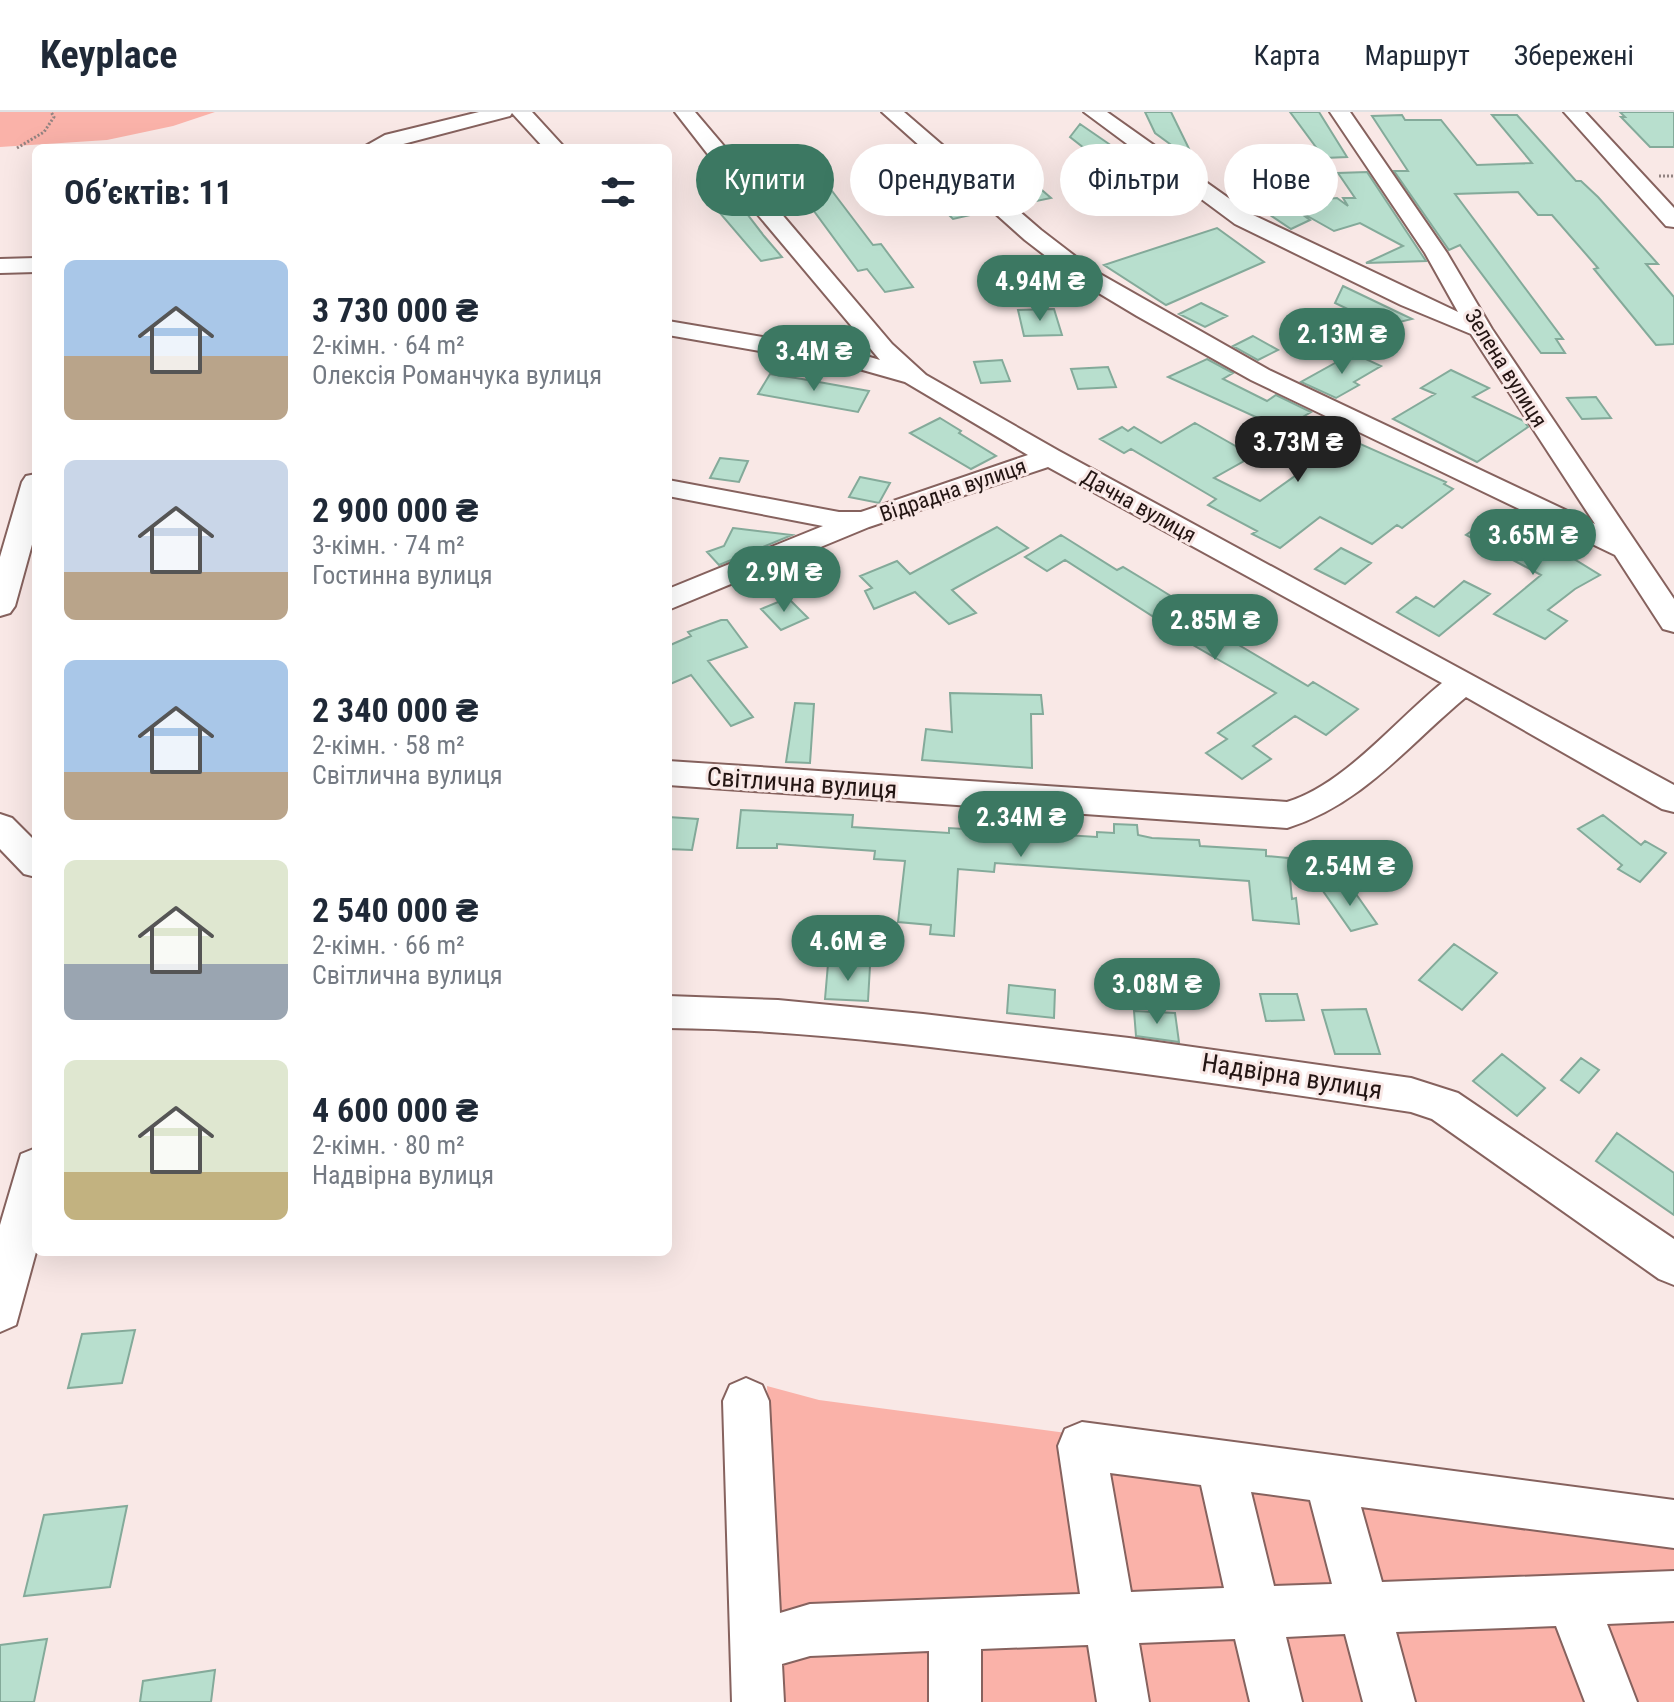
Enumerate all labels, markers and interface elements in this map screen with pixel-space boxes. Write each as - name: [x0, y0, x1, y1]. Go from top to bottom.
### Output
- text: Keyplace: [40, 33, 177, 77]
- text: Карта: [1254, 39, 1320, 72]
- text: Маршрут: [1364, 39, 1470, 72]
- text: Збережені: [1514, 39, 1634, 72]
- chip: Купити: [696, 144, 834, 216]
- chip: Орендувати: [850, 144, 1044, 216]
- chip: Фільтри: [1060, 144, 1208, 216]
- chip: Нове: [1224, 144, 1338, 216]
- icon: filters: [596, 170, 640, 214]
- text: Об’єктів: 11: [64, 172, 233, 212]
- pin: 4.94M ₴: [966, 255, 1114, 323]
- text: 4.94M ₴: [995, 266, 1085, 296]
- text: 3 730 000 ₴: [312, 290, 478, 330]
- icon: home: [128, 292, 224, 388]
- street label: Зелена вулиця: [1460, 304, 1552, 432]
- pin: 2.13M ₴: [1268, 308, 1416, 376]
- text: 2.13M ₴: [1297, 319, 1387, 349]
- pin: 3.4M ₴: [749, 325, 879, 393]
- text: 2-кімн. · 64 m²: [312, 330, 465, 360]
- text: 3.4M ₴: [776, 336, 852, 366]
- text: Олексія Романчука вулиця: [312, 360, 602, 390]
- pin: 3.73M ₴: [1224, 416, 1372, 484]
- text: 3.73M ₴: [1253, 427, 1343, 457]
- street label: Відрадна вулиця: [876, 453, 1030, 527]
- street label: Дачна вулиця: [1077, 464, 1201, 548]
- text: 2 900 000 ₴: [312, 490, 478, 530]
- icon: home: [128, 492, 224, 588]
- pin: 3.65M ₴: [1459, 509, 1607, 577]
- text: 3.65M ₴: [1488, 520, 1578, 550]
- text: 3-кімн. · 74 m²: [312, 530, 465, 560]
- pin: 2.9M ₴: [719, 546, 849, 614]
- text: 2.9M ₴: [746, 557, 822, 587]
- text: Гостинна вулиця: [312, 560, 493, 590]
- pin: 2.85M ₴: [1141, 594, 1289, 662]
- text: 2.85M ₴: [1170, 605, 1260, 635]
- text: 2 340 000 ₴: [312, 690, 478, 730]
- icon: home: [128, 692, 224, 788]
- text: 2-кімн. · 58 m²: [312, 730, 465, 760]
- text: Світлична вулиця: [312, 760, 503, 790]
- street label: Світлична вулиця: [706, 761, 898, 805]
- pin: 2.34M ₴: [947, 791, 1095, 859]
- text: 2.34M ₴: [976, 802, 1066, 832]
- pin: 2.54M ₴: [1276, 840, 1424, 908]
- text: 2.54M ₴: [1305, 851, 1395, 881]
- text: 2 540 000 ₴: [312, 890, 478, 930]
- icon: home: [128, 892, 224, 988]
- pin: 4.6M ₴: [783, 915, 913, 983]
- text: 4.6M ₴: [810, 926, 886, 956]
- text: 2-кімн. · 66 m²: [312, 930, 465, 960]
- pin: 3.08M ₴: [1083, 958, 1231, 1026]
- text: Світлична вулиця: [312, 960, 503, 990]
- text: 3.08M ₴: [1112, 969, 1202, 999]
- street label: Надвірна вулиця: [1200, 1047, 1384, 1105]
- text: 4 600 000 ₴: [312, 1090, 478, 1130]
- icon: home: [128, 1092, 224, 1188]
- text: 2-кімн. · 80 m²: [312, 1130, 465, 1160]
- text: Надвірна вулиця: [312, 1160, 494, 1190]

